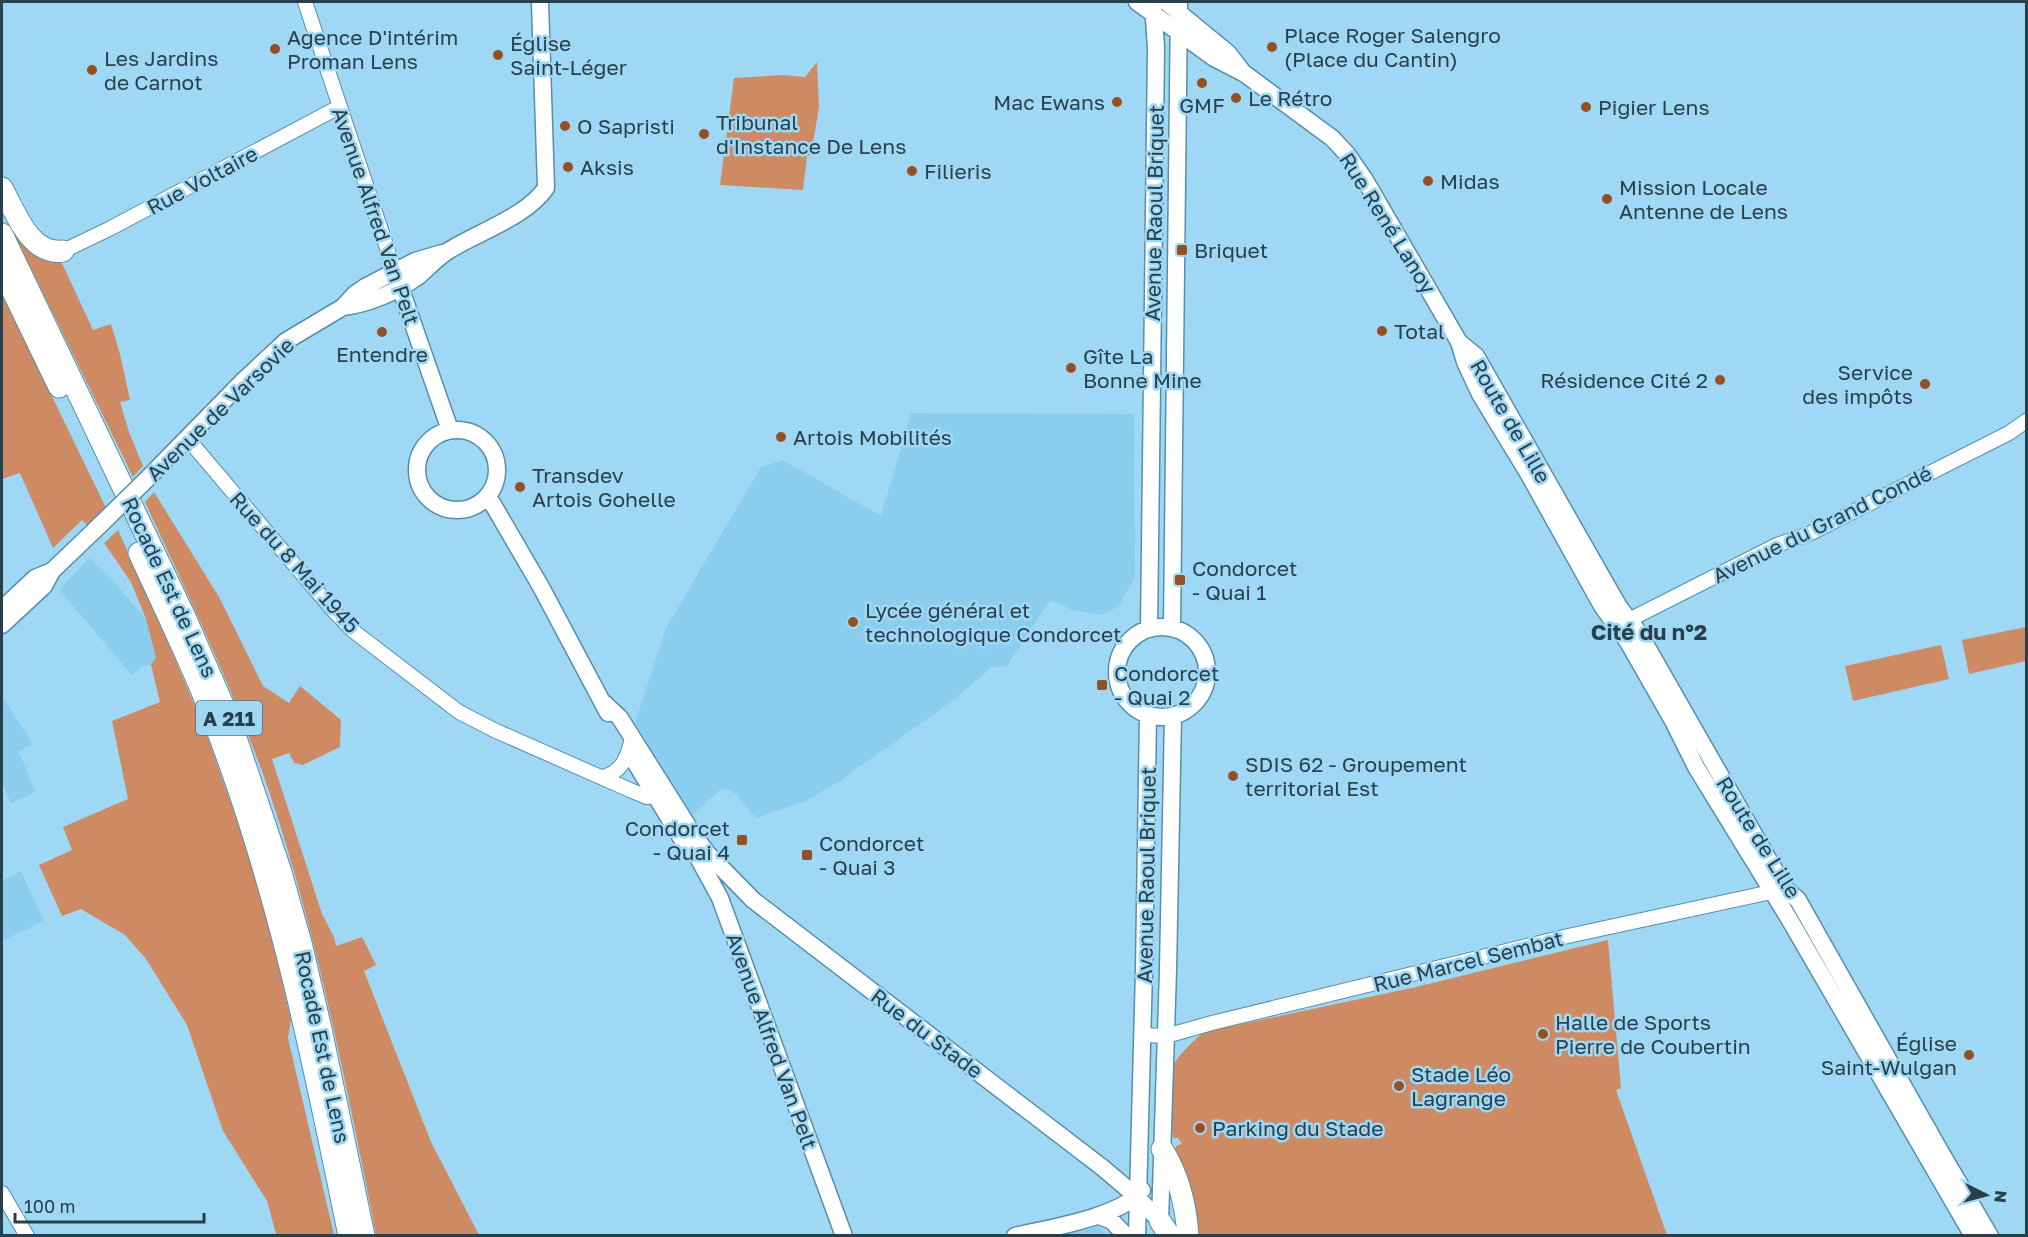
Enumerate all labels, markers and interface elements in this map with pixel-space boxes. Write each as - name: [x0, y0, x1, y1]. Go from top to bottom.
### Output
- place label: Place Roger Salengro (Place du Cantin): [1284, 22, 1501, 72]
- place label: Agence D'intérim Proman Lens: [287, 24, 458, 74]
- place label: Église Saint-Léger: [510, 30, 627, 80]
- marker: Place Roger Salengro (Place du Cantin): [1265, 40, 1279, 54]
- marker: Agence D'intérim Proman Lens: [268, 42, 282, 56]
- place label: Les Jardins de Carnot: [104, 45, 218, 95]
- marker: Église Saint-Léger: [491, 48, 505, 62]
- marker: Les Jardins de Carnot: [85, 63, 99, 77]
- marker: GMF: [1195, 76, 1209, 90]
- place label: Le Rétro: [1248, 85, 1332, 111]
- place label: Mac Ewans: [993, 89, 1105, 115]
- marker: Le Rétro: [1229, 91, 1243, 105]
- place label: GMF: [1179, 92, 1225, 118]
- place label: Pigier Lens: [1598, 94, 1710, 120]
- marker: Mac Ewans: [1110, 95, 1124, 109]
- marker: Pigier Lens: [1579, 100, 1593, 114]
- street label: Avenue Alfred Van Pelt: [326, 104, 426, 328]
- street label: Avenue Raoul Briquet: [1139, 104, 1169, 322]
- place label: Tribunal d'Instance De Lens: [716, 109, 906, 159]
- place label: O Sapristi: [577, 113, 675, 139]
- marker: O Sapristi: [558, 119, 572, 133]
- marker: Tribunal d'Instance De Lens: [697, 127, 711, 141]
- street label: Rue Voltaire: [142, 140, 262, 220]
- street label: Rue René Lanoy: [1334, 148, 1442, 299]
- place label: Aksis: [580, 154, 634, 180]
- place label: Filieris: [924, 158, 992, 184]
- marker: Aksis: [561, 160, 575, 174]
- marker: Filieris: [905, 164, 919, 178]
- place label: Midas: [1440, 168, 1500, 194]
- marker: Midas: [1421, 174, 1435, 188]
- place label: Mission Locale Antenne de Lens: [1619, 174, 1788, 224]
- marker: Mission Locale Antenne de Lens: [1600, 192, 1614, 206]
- place label: Briquet: [1194, 237, 1268, 263]
- marker: Briquet: [1175, 243, 1189, 257]
- place label: Total: [1394, 318, 1445, 344]
- marker: Total: [1375, 324, 1389, 338]
- marker: Entendre: [375, 325, 389, 339]
- street label: Avenue de Varsovie: [141, 332, 299, 486]
- place label: Entendre: [336, 341, 428, 367]
- place label: Gîte La Bonne Mine: [1083, 343, 1202, 393]
- street label: Route de Lille: [1465, 355, 1557, 487]
- place label: Service des impôts: [1802, 359, 1913, 409]
- marker: Gîte La Bonne Mine: [1064, 361, 1078, 375]
- place label: Résidence Cité 2: [1540, 367, 1708, 393]
- marker: Résidence Cité 2: [1713, 373, 1727, 387]
- marker: Service des impôts: [1918, 377, 1932, 391]
- place label: Artois Mobilités: [793, 424, 952, 450]
- marker: Artois Mobilités: [774, 430, 788, 444]
- street label: Avenue du Grand Condé: [1708, 460, 1936, 588]
- place label: Transdev Artois Gohelle: [532, 462, 676, 512]
- marker: Transdev Artois Gohelle: [513, 480, 527, 494]
- street label: Rue du 8 Mai 1945: [225, 486, 365, 638]
- street label: Rocade Est de Lens: [117, 493, 223, 681]
- place label: Condorcet - Quai 1: [1192, 555, 1297, 605]
- marker: Condorcet - Quai 1: [1173, 573, 1187, 587]
- place label: Lycée général et technologique Condorcet: [865, 597, 1121, 647]
- marker: Lycée général et technologique Condorcet: [846, 615, 860, 629]
- district label: Cité du n°2: [1591, 618, 1707, 645]
- place label: Condorcet - Quai 2: [1114, 660, 1219, 710]
- marker: Condorcet - Quai 2: [1095, 678, 1109, 692]
- road number: A 211: [196, 701, 262, 735]
- place label: SDIS 62 - Groupement territorial Est: [1245, 751, 1467, 801]
- street label: Avenue Raoul Briquet: [1131, 766, 1161, 984]
- marker: SDIS 62 - Groupement territorial Est: [1226, 769, 1240, 783]
- street label: Route de Lille: [1711, 771, 1807, 903]
- place label: Condorcet - Quai 4: [625, 815, 730, 865]
- place label: Condorcet - Quai 3: [819, 830, 924, 880]
- marker: Condorcet - Quai 4: [735, 833, 749, 847]
- marker: Condorcet - Quai 3: [800, 848, 814, 862]
- street label: Rue Marcel Sembat: [1370, 925, 1566, 997]
- street label: Avenue Alfred Van Pelt: [721, 929, 823, 1153]
- street label: Rocade Est de Lens: [290, 948, 356, 1146]
- street label: Rue du Stade: [866, 983, 988, 1083]
- place label: Halle de Sports Pierre de Coubertin: [1555, 1009, 1751, 1059]
- marker: Halle de Sports Pierre de Coubertin: [1536, 1027, 1550, 1041]
- place label: Église Saint-Wulgan: [1821, 1030, 1957, 1080]
- marker: Église Saint-Wulgan: [1962, 1048, 1976, 1062]
- place label: Stade Léo Lagrange: [1411, 1061, 1511, 1111]
- marker: Stade Léo Lagrange: [1392, 1079, 1406, 1093]
- place label: Parking du Stade: [1212, 1115, 1383, 1141]
- marker: Parking du Stade: [1193, 1121, 1207, 1135]
- north arrow: [1956, 1165, 2016, 1225]
- scale bar: [15, 1186, 204, 1224]
- text: N: [1990, 1189, 2011, 1204]
- text: 100 m: [24, 1195, 75, 1217]

